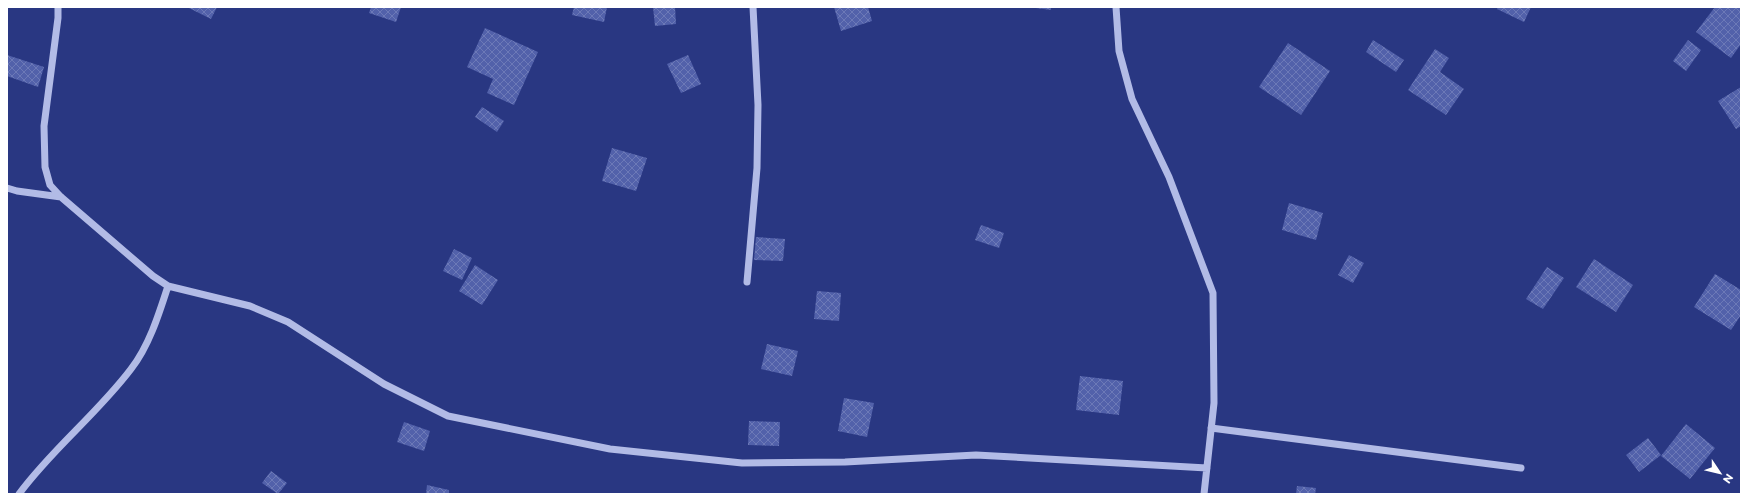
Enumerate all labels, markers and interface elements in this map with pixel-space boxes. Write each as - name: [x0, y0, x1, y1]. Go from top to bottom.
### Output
- north arrow: [1700, 453, 1740, 493]
- text: N: [1720, 471, 1736, 486]

